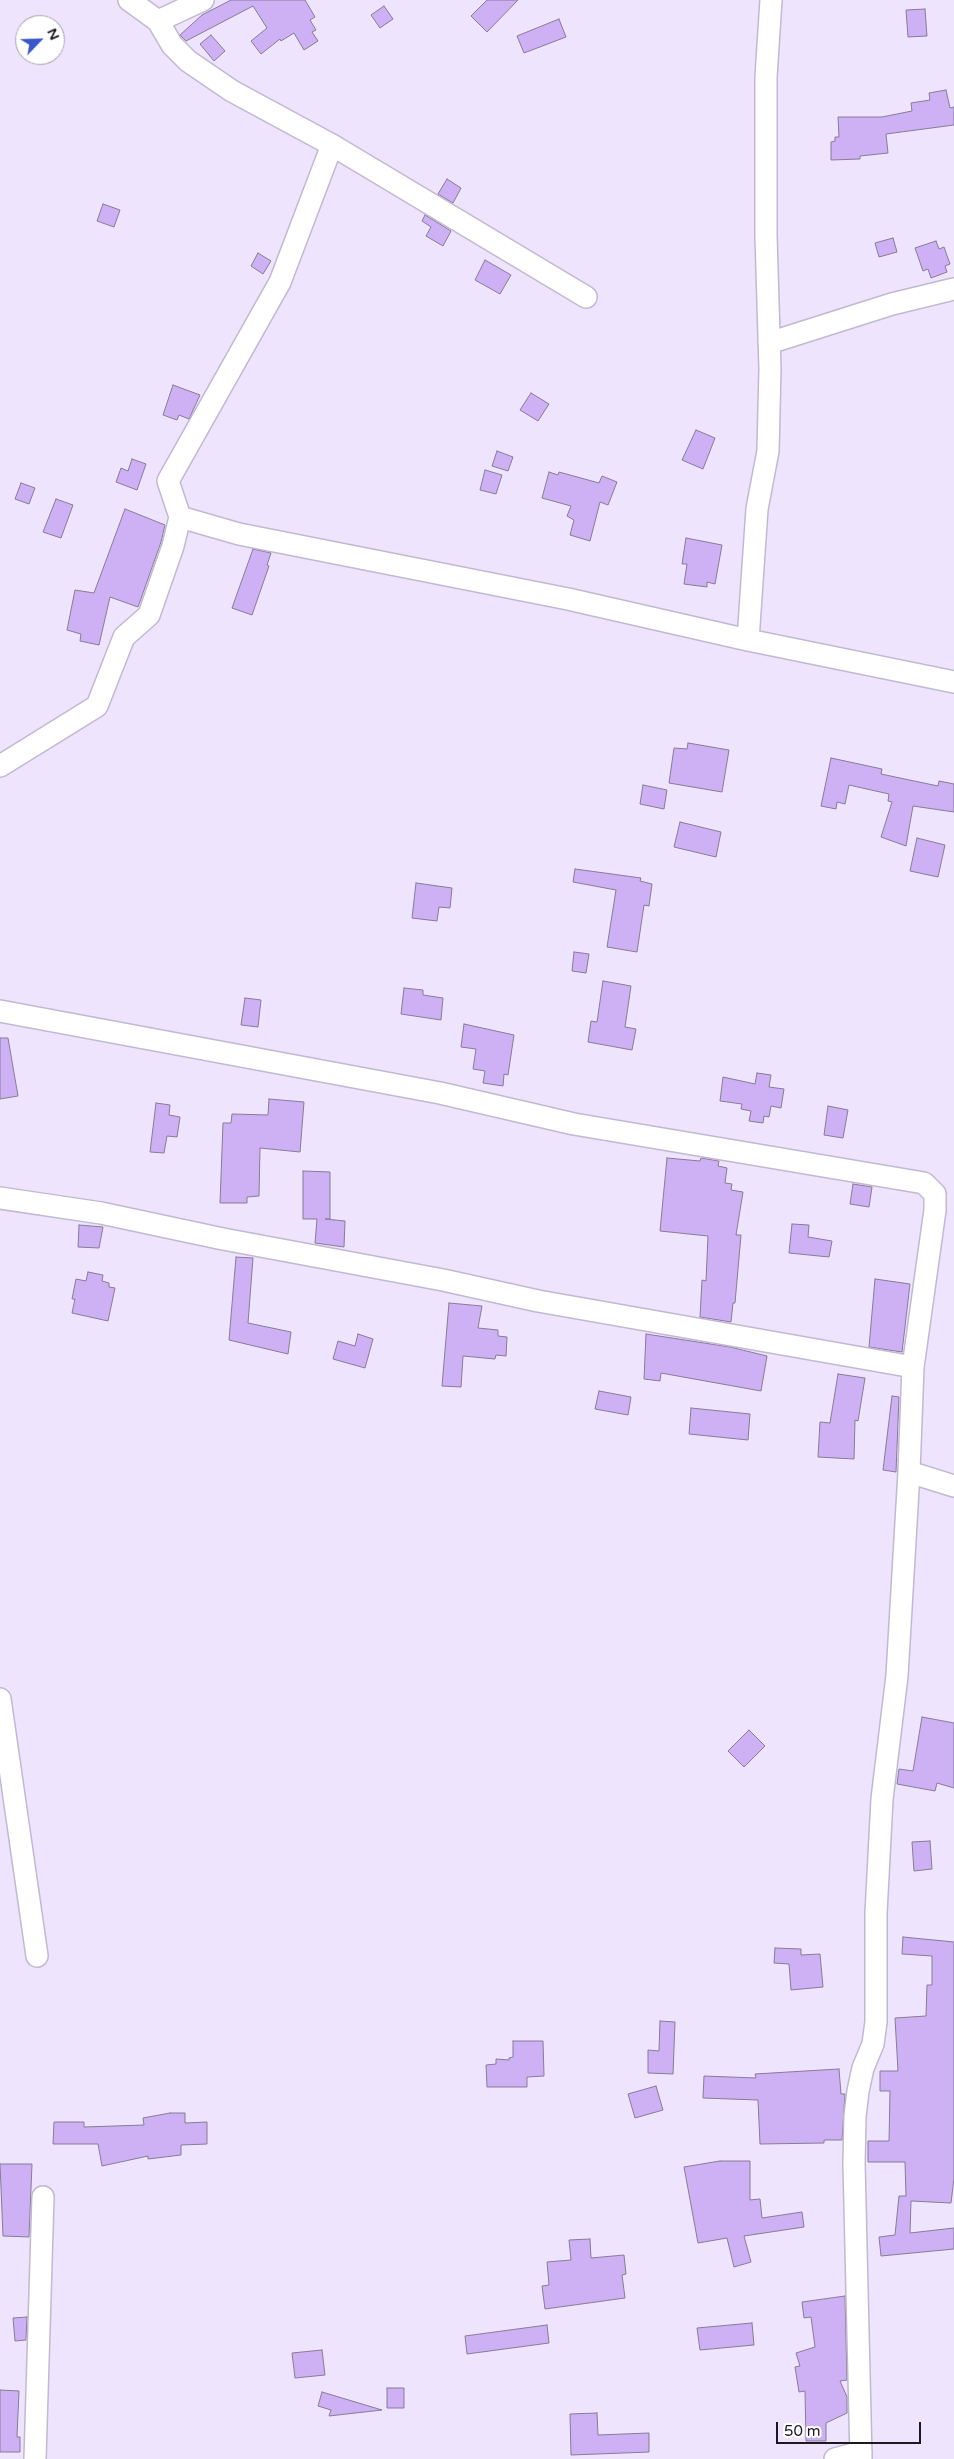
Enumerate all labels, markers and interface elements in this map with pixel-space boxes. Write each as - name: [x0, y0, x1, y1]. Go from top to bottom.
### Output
- north arrow: [15, 15, 65, 65]
- text: N: [43, 26, 63, 43]
- scale bar: [779, 2412, 924, 2444]
- text: 50 m: [784, 2422, 821, 2440]

